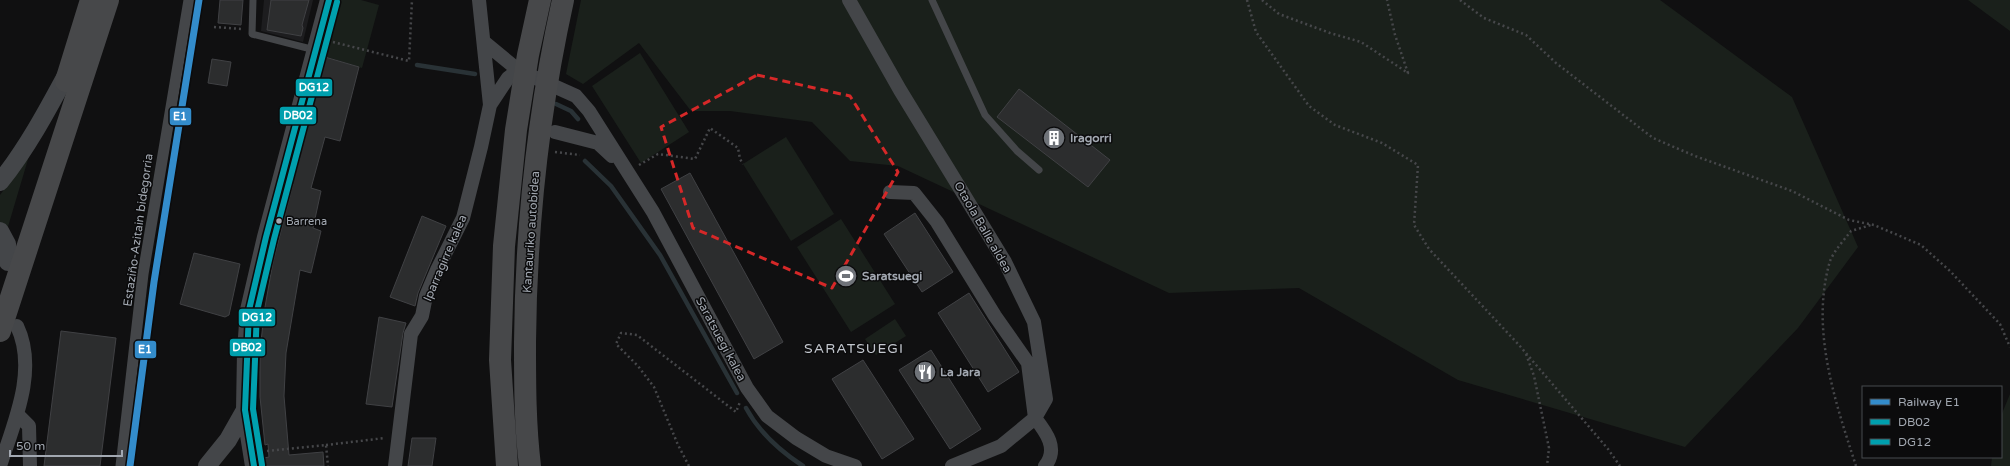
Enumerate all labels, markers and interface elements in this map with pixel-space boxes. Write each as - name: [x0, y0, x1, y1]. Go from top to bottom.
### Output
- line badge: DG12: [295, 78, 333, 97]
- text: DG12: [299, 81, 329, 94]
- line badge: DB02: [279, 106, 317, 125]
- line badge: E1: [169, 107, 192, 126]
- text: DB02: [283, 109, 313, 122]
- text: E1: [173, 110, 187, 123]
- building icon: Iragorri: [1041, 125, 1067, 151]
- place label: Iragorri: [1070, 131, 1112, 146]
- street label: Estaziño-Azitain bidegorria: [120, 153, 156, 307]
- street label: Kantauriko autobidea: [520, 170, 542, 294]
- street label: Otaola Balle aldea: [951, 179, 1015, 275]
- street label: Iparragirre kalea: [420, 213, 470, 303]
- place label: Barrena: [286, 215, 327, 228]
- marker: Barrena: [274, 216, 284, 226]
- sports icon: Saratsuegi: [833, 263, 859, 289]
- place label: Saratsuegi: [862, 269, 922, 284]
- street label: Saratsuegi kalea: [693, 295, 749, 383]
- line badge: DG12: [238, 308, 276, 327]
- text: DG12: [242, 311, 272, 324]
- line badge: DB02: [229, 338, 266, 357]
- line badge: E1: [134, 340, 157, 359]
- district label: SARATSUEGI: [804, 340, 904, 357]
- text: DB02: [232, 341, 262, 354]
- text: E1: [138, 343, 152, 356]
- restaurant icon: La Jara: [912, 359, 938, 385]
- place label: La Jara: [940, 365, 981, 379]
- legend: [1862, 386, 2002, 458]
- text: Railway E1: [1898, 395, 1960, 409]
- text: DB02: [1898, 415, 1930, 429]
- scale bar: [10, 432, 122, 458]
- text: DG12: [1898, 435, 1931, 449]
- text: 50 m: [16, 439, 45, 453]

